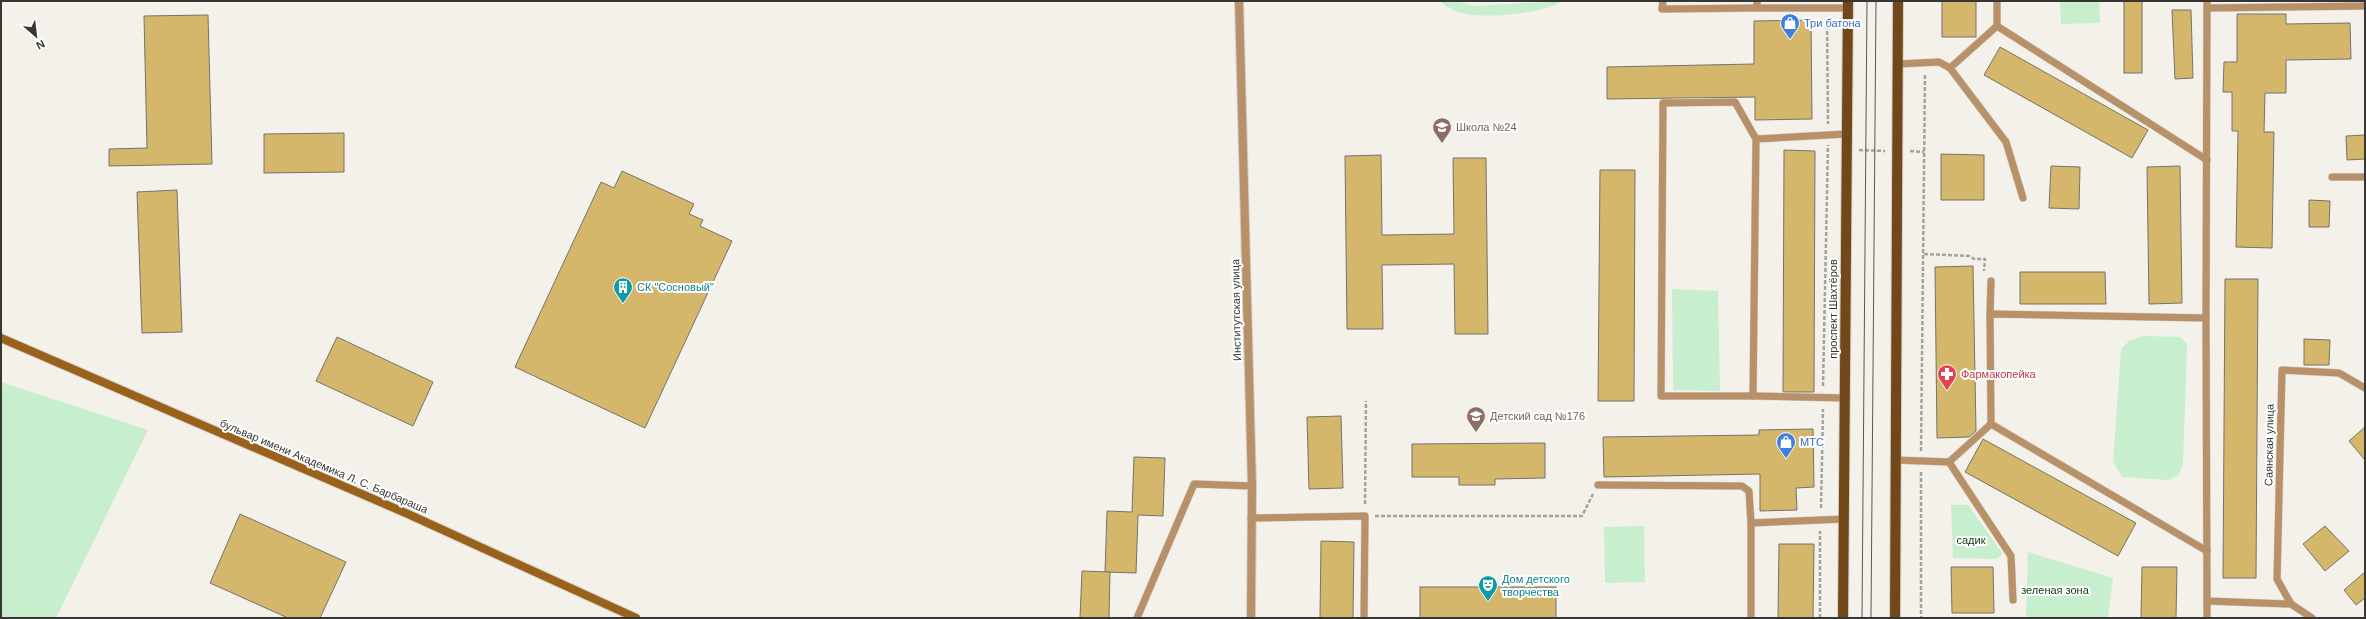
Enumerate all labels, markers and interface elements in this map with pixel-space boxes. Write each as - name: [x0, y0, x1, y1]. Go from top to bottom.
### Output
- shop icon: Три батона: [1779, 12, 1801, 40]
- north arrow: [16, 16, 56, 56]
- place label: Три батона: [1804, 17, 1861, 29]
- text: N: [34, 38, 47, 52]
- school or university icon: Школа №24: [1431, 116, 1453, 144]
- place label: Школа №24: [1456, 121, 1517, 133]
- street label: Институтская улица: [1229, 258, 1243, 361]
- street label: проспект Шахтёров: [1827, 259, 1839, 359]
- building icon: СК "Сосновый": [612, 276, 634, 304]
- place label: СК "Сосновый": [637, 281, 714, 293]
- pharmacy icon: Фармакопейка: [1936, 363, 1958, 391]
- place label: Фармакопейка: [1961, 368, 2037, 380]
- street label: Саянская улица: [2262, 403, 2276, 486]
- school or university icon: Детский сад №176: [1465, 405, 1487, 433]
- place label: Детский сад №176: [1490, 410, 1585, 422]
- street label: бульвар имени Академика Л. С. Барбараша: [218, 417, 431, 516]
- shop icon: МТС: [1775, 431, 1797, 459]
- place label: МТС: [1800, 436, 1824, 448]
- park label: садик: [1957, 534, 1986, 546]
- place label: Дом детского творчества: [1502, 573, 1570, 598]
- theatre icon: Дом детского творчества: [1477, 574, 1499, 602]
- park label: зеленая зона: [2021, 584, 2090, 596]

